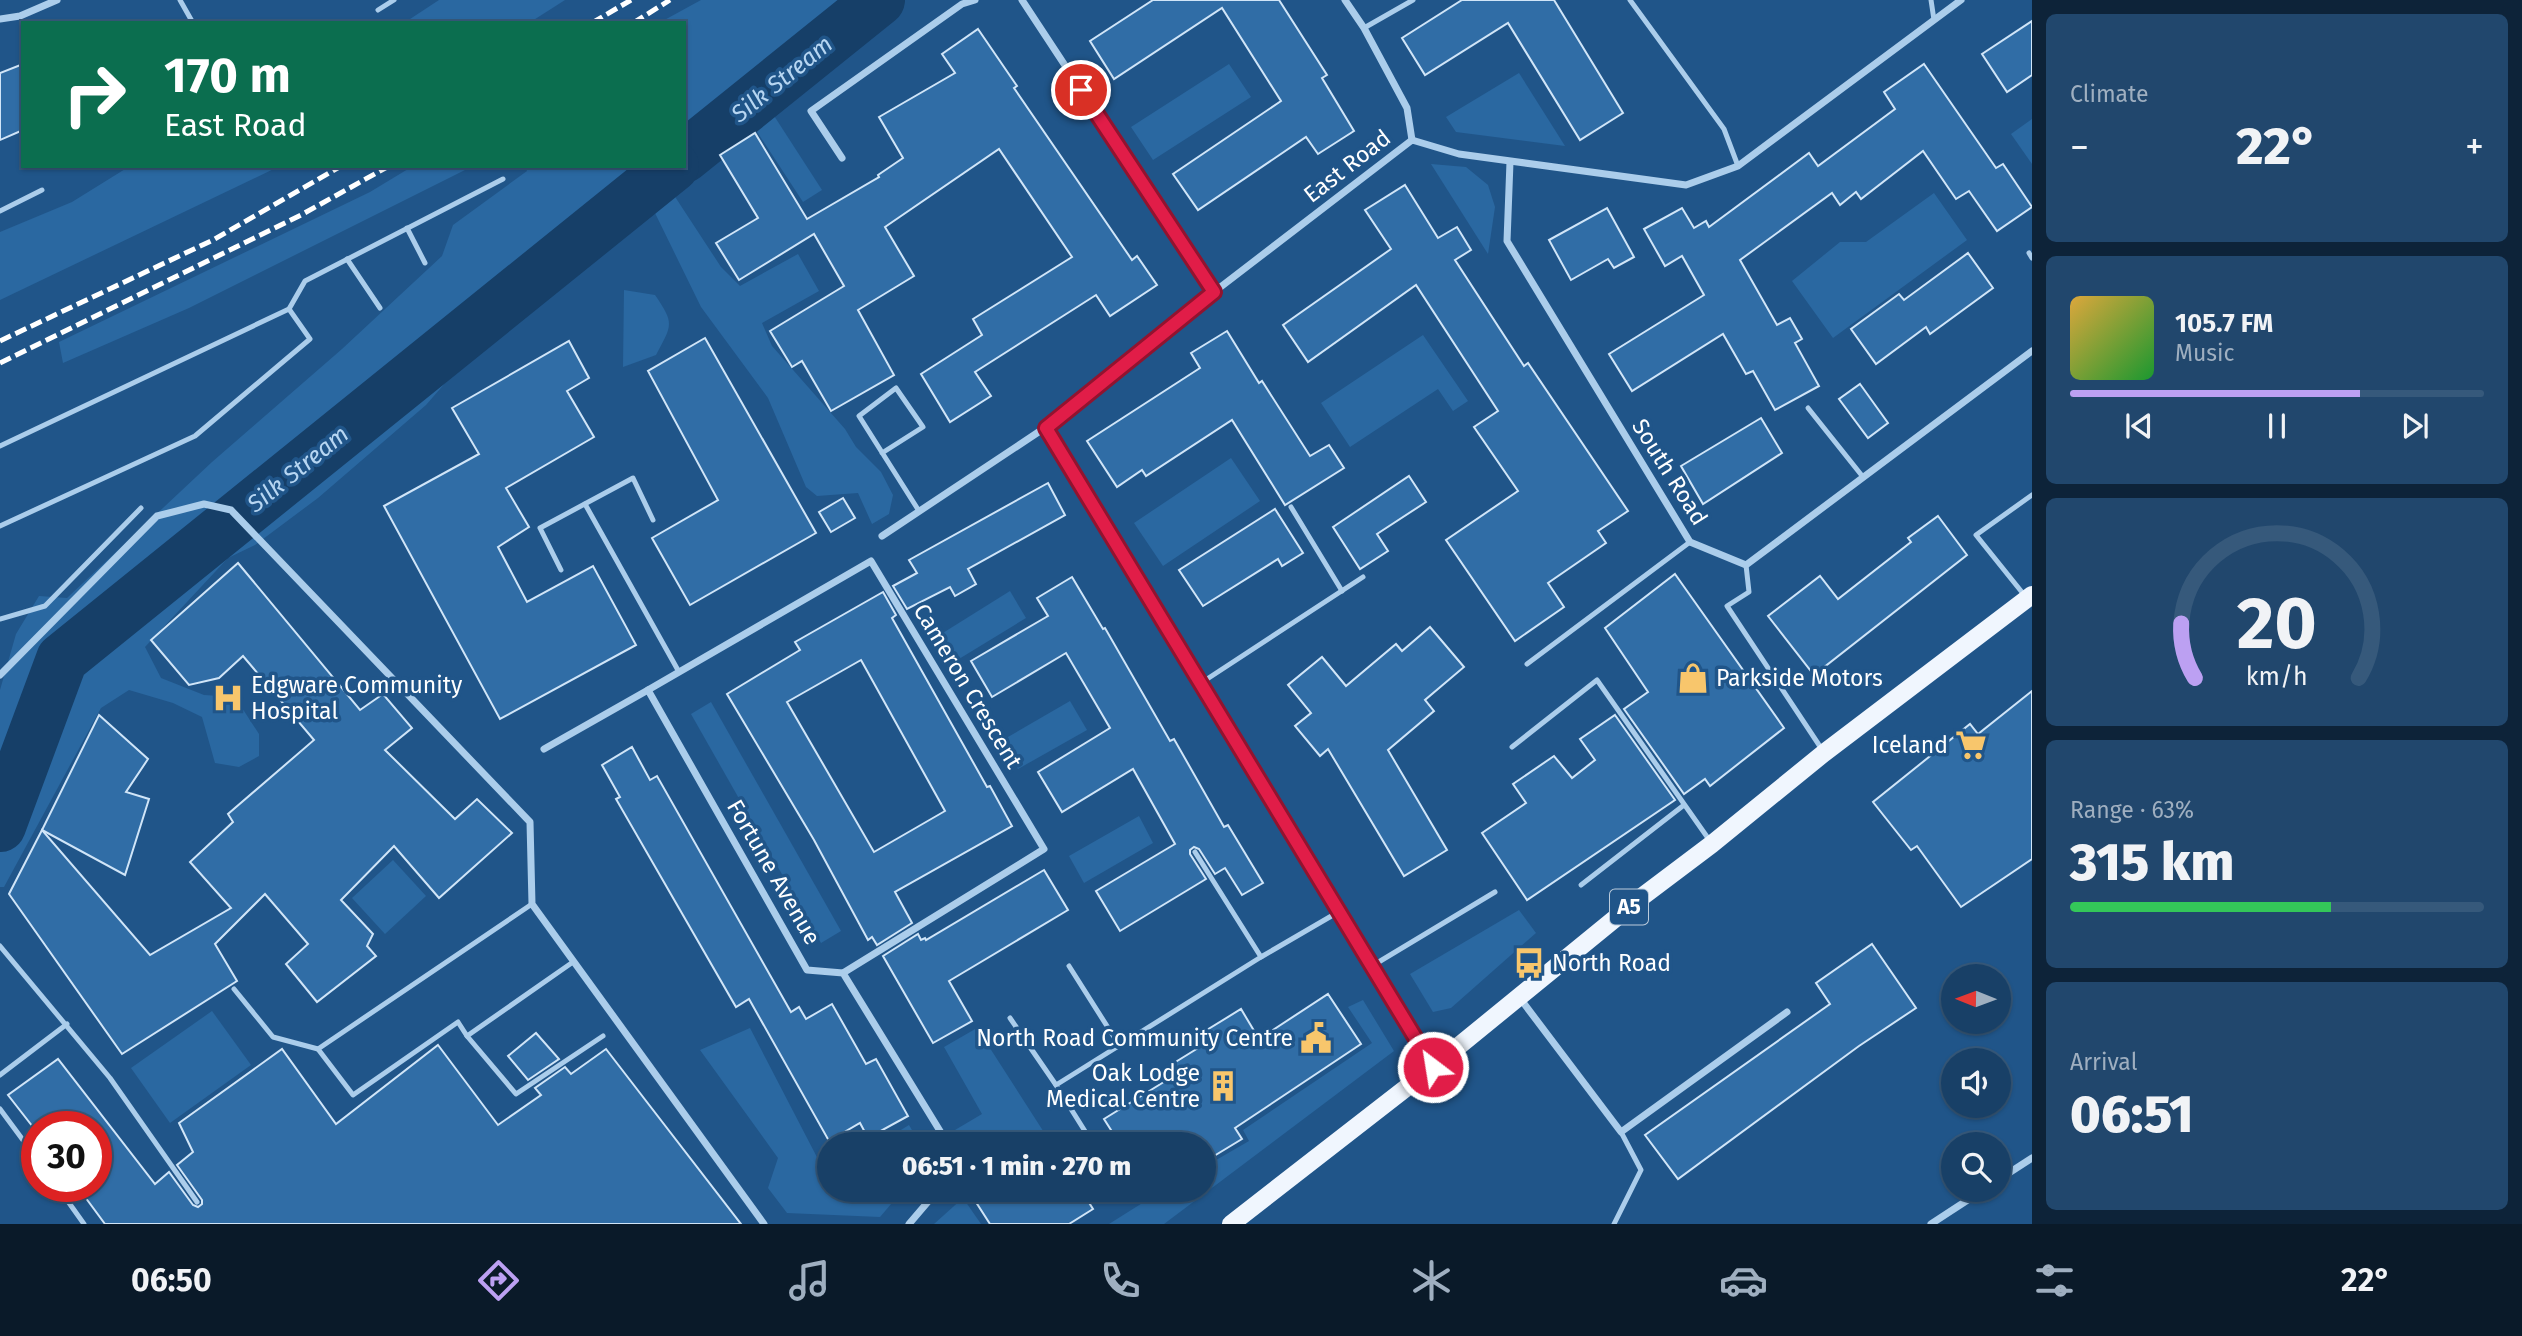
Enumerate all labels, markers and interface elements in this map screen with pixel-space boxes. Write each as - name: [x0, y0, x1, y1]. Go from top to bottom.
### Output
- water label: Silk Stream: [725, 30, 838, 129]
- text: 170 m: [164, 46, 291, 105]
- icon: right: [49, 49, 140, 140]
- pin: [1051, 60, 1111, 120]
- icon: arrive: [1062, 71, 1100, 109]
- text: Climate: [2070, 80, 2149, 108]
- text: East Road: [164, 106, 307, 144]
- text: 22°: [2236, 115, 2318, 178]
- street label: East Road: [1298, 123, 1396, 209]
- text: −: [2070, 124, 2089, 170]
- text: +: [2465, 124, 2484, 170]
- text: 105.7 FM: [2175, 308, 2273, 339]
- text: Music: [2175, 339, 2235, 367]
- icon: previous: [2120, 407, 2158, 445]
- icon: pause: [2258, 407, 2296, 445]
- icon: next: [2396, 407, 2434, 445]
- street label: South Road: [1626, 414, 1714, 530]
- water label: Silk Stream: [241, 420, 354, 519]
- text: 20: [2237, 580, 2317, 667]
- street label: Cameron Crescent: [908, 598, 1029, 774]
- shop icon: Parkside Motors: [1676, 661, 1710, 695]
- text: km/h: [2246, 662, 2308, 692]
- place label: Parkside Motors: [1716, 664, 1883, 692]
- place label: Edgware Community Hospital: [251, 671, 463, 725]
- hospital icon: Edgware Community Hospital: [211, 681, 245, 715]
- supermarket icon: Iceland: [1954, 728, 1988, 762]
- place label: Iceland: [1872, 731, 1948, 759]
- street label: Fortune Avenue: [721, 794, 827, 950]
- text: Range · 63%: [2070, 796, 2194, 824]
- text: 315 km: [2070, 831, 2234, 894]
- road number: A5: [1610, 890, 1648, 925]
- bus stop icon: North Road: [1512, 946, 1546, 980]
- place label: North Road: [1552, 949, 1671, 977]
- north arrow: [1941, 964, 2011, 1034]
- map controls: [1941, 964, 2011, 1202]
- public building icon: North Road Community Centre: [1299, 1021, 1333, 1055]
- place label: North Road Community Centre: [976, 1024, 1293, 1052]
- position arrow: [1396, 1030, 1470, 1104]
- button: sound: [1941, 1048, 2011, 1118]
- text: Arrival: [2070, 1048, 2137, 1076]
- place label: Oak Lodge Medical Centre: [1046, 1059, 1200, 1113]
- building icon: Oak Lodge Medical Centre: [1206, 1069, 1240, 1103]
- text: 06:51: [2070, 1083, 2194, 1146]
- speed limit sign: 30: [21, 1111, 112, 1202]
- button: search: [1941, 1132, 2011, 1202]
- text: 06:51 · 1 min · 270 m: [902, 1151, 1131, 1182]
- icon: directions: [474, 1256, 523, 1305]
- icon: music: [785, 1256, 834, 1305]
- icon: phone: [1096, 1256, 1145, 1305]
- icon: climate: [1407, 1256, 1456, 1305]
- icon: car: [1719, 1256, 1768, 1305]
- icon: filters: [2030, 1256, 2079, 1305]
- text: 06:50: [131, 1261, 212, 1299]
- text: 22°: [2341, 1261, 2391, 1299]

